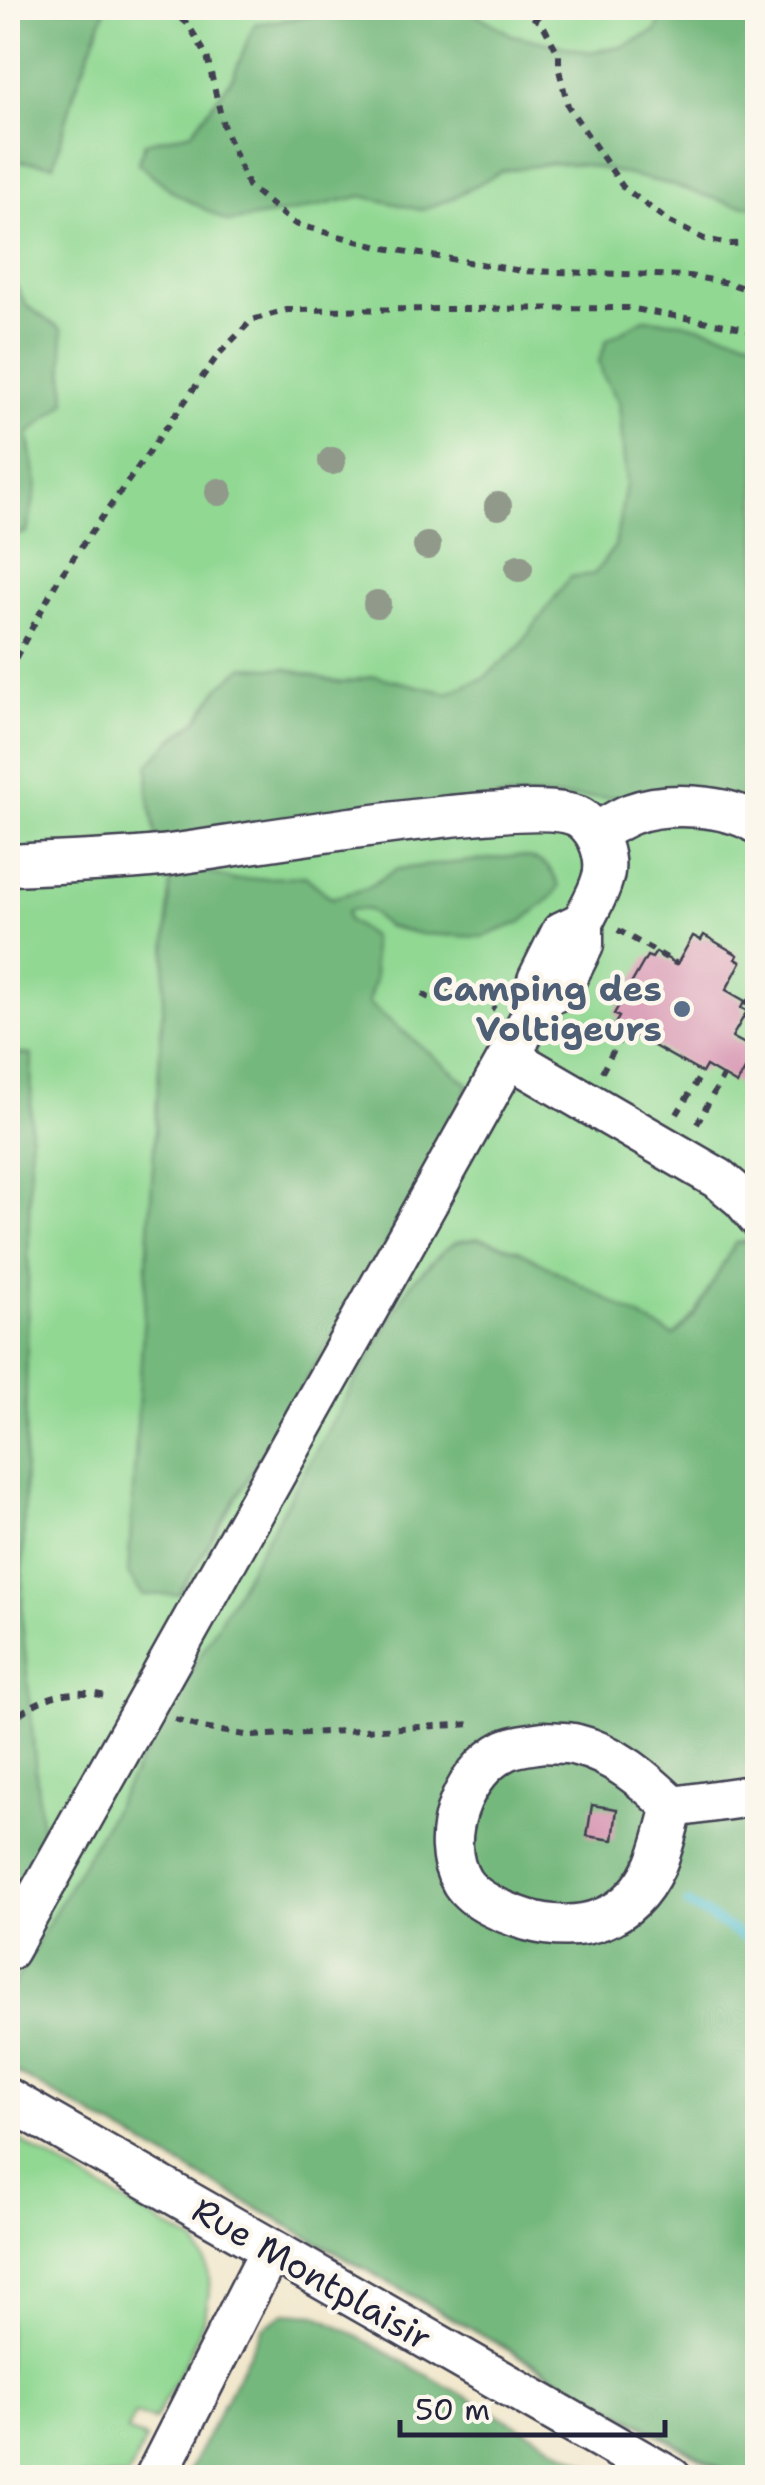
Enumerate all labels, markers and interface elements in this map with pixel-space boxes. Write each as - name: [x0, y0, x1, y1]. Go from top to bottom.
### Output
- place label: Camping des Voltigeurs: [432, 965, 662, 1052]
- marker: Camping des Voltigeurs: [671, 998, 693, 1020]
- street label: Rue Montplaisir: [184, 2186, 440, 2361]
- scale bar: [400, 2375, 665, 2437]
- text: 50 m: [415, 2389, 490, 2430]

